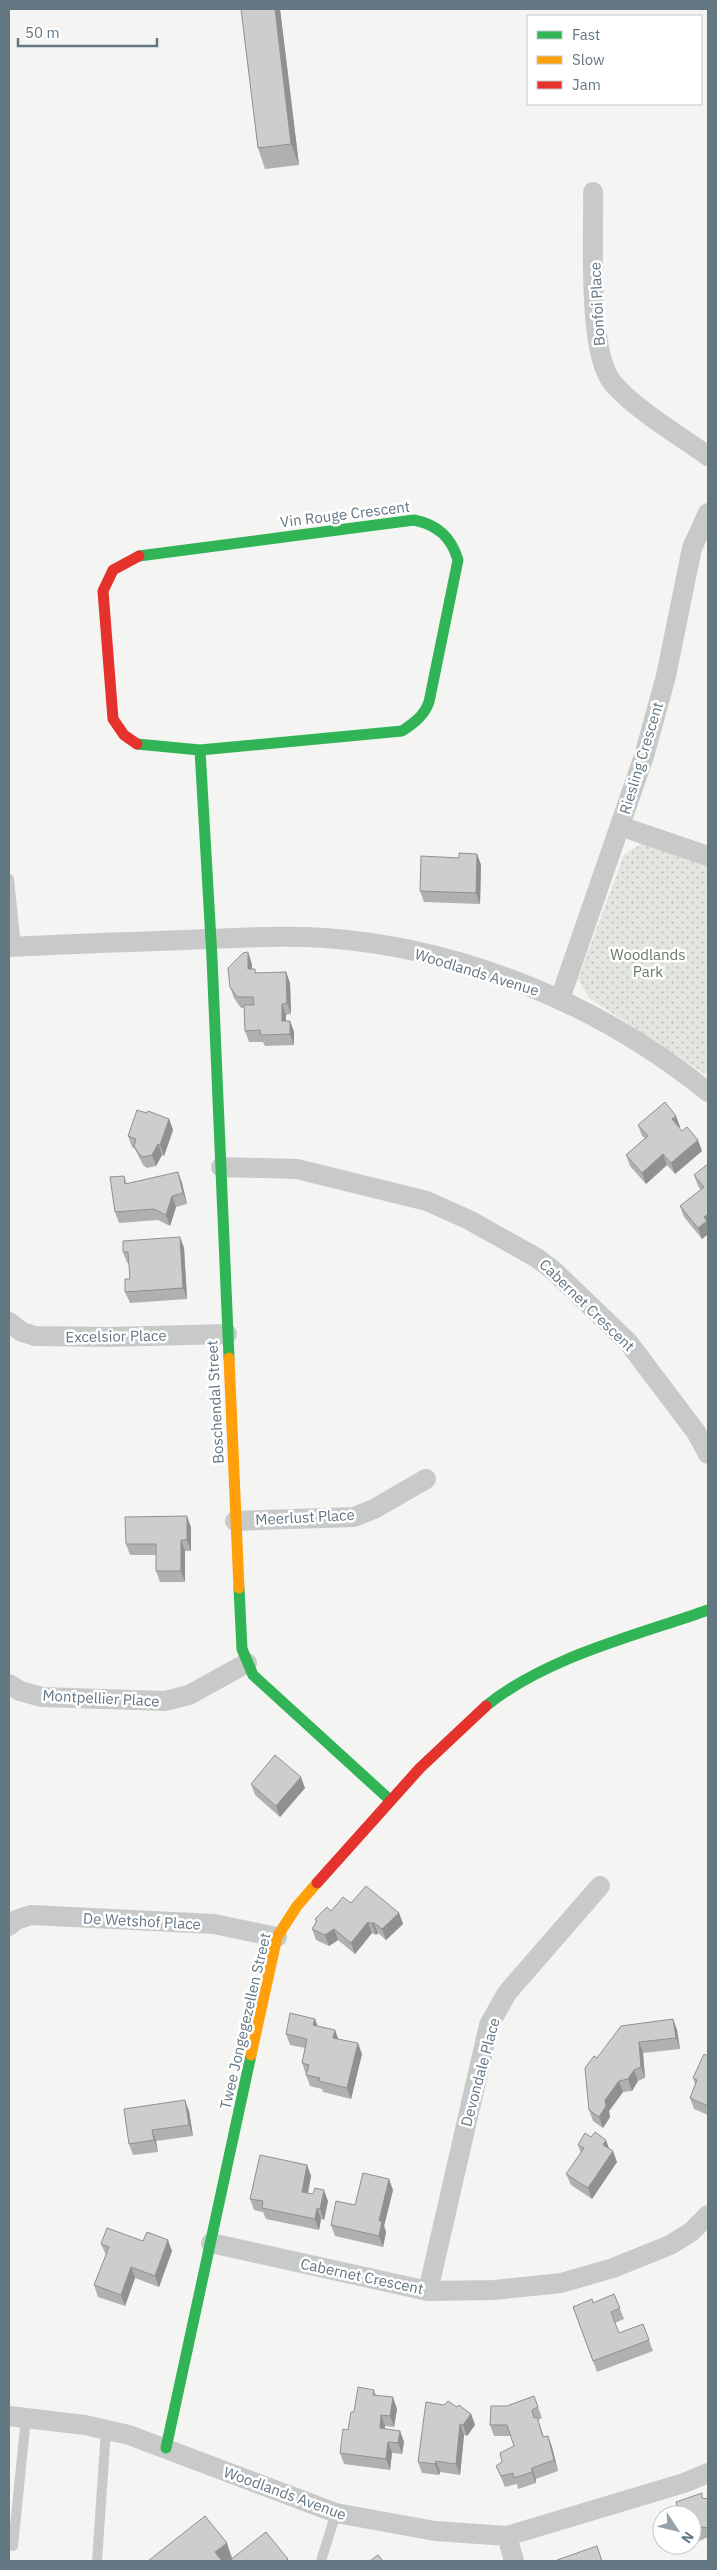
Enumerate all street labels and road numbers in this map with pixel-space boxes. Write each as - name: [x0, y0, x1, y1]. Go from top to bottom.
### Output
- street label: Bonfoi Place: [585, 262, 609, 346]
- street label: Vin Rouge Crescent: [279, 497, 411, 531]
- street label: Riesling Crescent: [615, 700, 667, 816]
- street label: Woodlands Avenue: [413, 944, 541, 1000]
- street label: Cabernet Crescent: [535, 1255, 639, 1355]
- street label: Excelsior Place: [65, 1326, 167, 1346]
- street label: Boschendal Street: [202, 1340, 228, 1464]
- street label: Meerlust Place: [255, 1505, 355, 1529]
- street label: Montpellier Place: [42, 1685, 160, 1711]
- street label: De Wetshof Place: [83, 1908, 201, 1934]
- street label: Twee Jongegezellen Street: [215, 1931, 275, 2111]
- street label: Devondale Place: [456, 2016, 504, 2128]
- street label: Cabernet Crescent: [299, 2254, 425, 2298]
- street label: Woodlands Avenue: [221, 2462, 349, 2524]

